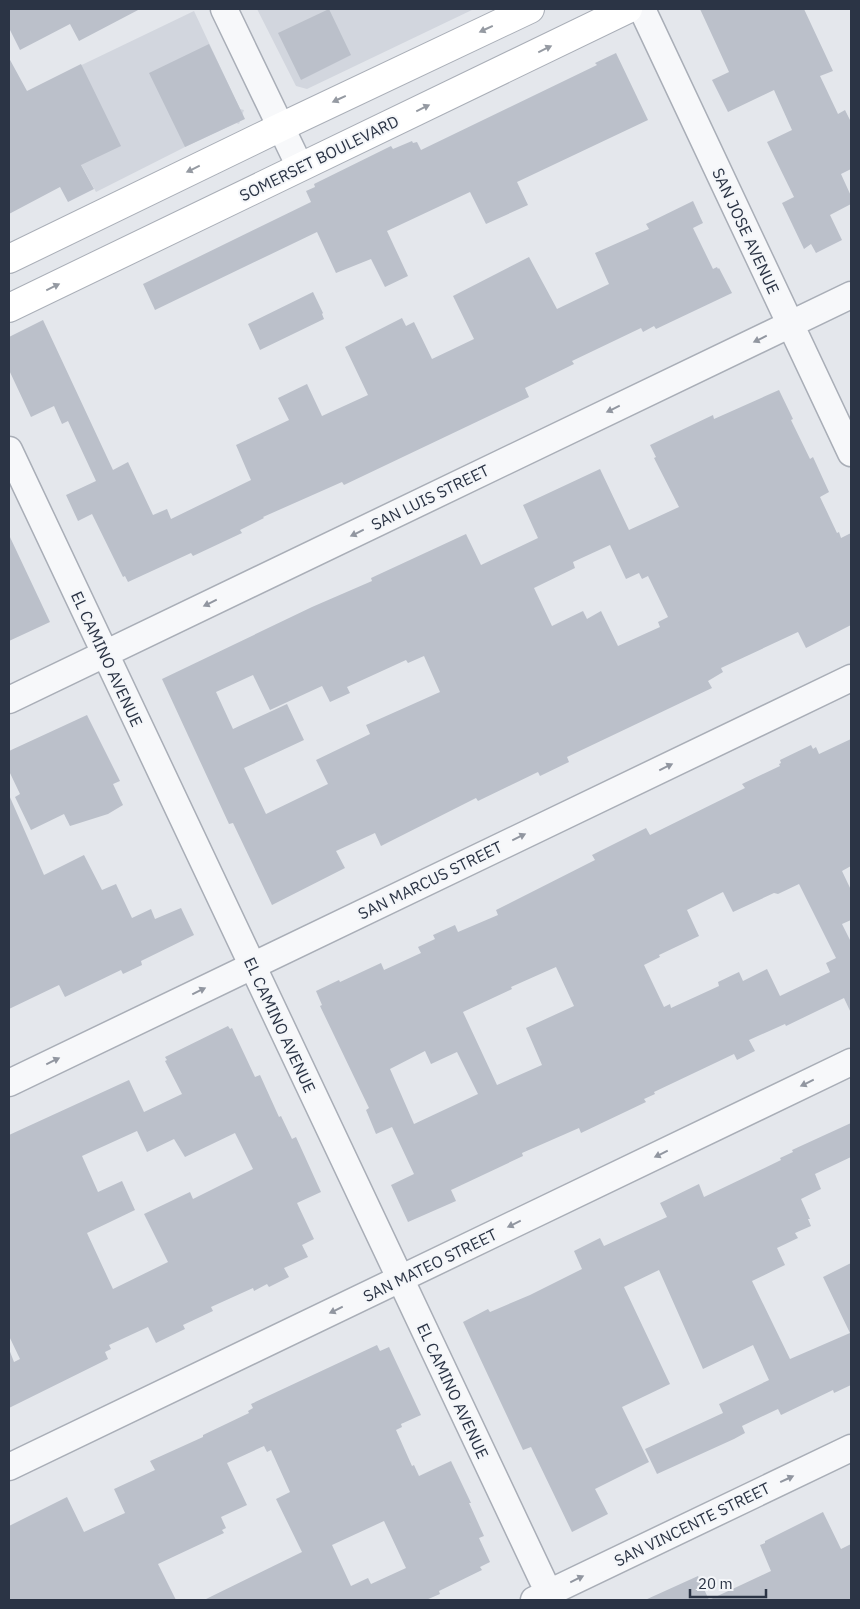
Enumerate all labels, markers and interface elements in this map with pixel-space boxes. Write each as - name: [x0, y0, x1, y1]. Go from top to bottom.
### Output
- one-way arrow: [479, 26, 493, 34]
- one-way arrow: [538, 44, 553, 53]
- one-way arrow: [332, 95, 346, 103]
- one-way arrow: [416, 104, 430, 112]
- street label: SOMERSET BOULEVARD: [236, 111, 402, 205]
- one-way arrow: [186, 165, 200, 173]
- street label: SAN JOSE AVENUE: [708, 165, 784, 297]
- one-way arrow: [46, 283, 60, 291]
- one-way arrow: [753, 335, 767, 343]
- one-way arrow: [606, 405, 621, 414]
- street label: SAN LUIS STREET: [368, 460, 492, 534]
- one-way arrow: [349, 528, 364, 537]
- street label: EL CAMINO AVENUE: [67, 588, 147, 730]
- one-way arrow: [203, 599, 217, 607]
- one-way arrow: [659, 763, 673, 771]
- one-way arrow: [512, 833, 526, 841]
- street label: SAN MARCUS STREET: [355, 836, 505, 924]
- street label: EL CAMINO AVENUE: [240, 954, 320, 1096]
- one-way arrow: [192, 987, 206, 995]
- one-way arrow: [46, 1057, 60, 1065]
- one-way arrow: [800, 1080, 814, 1088]
- one-way arrow: [654, 1150, 668, 1158]
- one-way arrow: [507, 1220, 521, 1228]
- street label: SAN MATEO STREET: [360, 1224, 500, 1306]
- one-way arrow: [329, 1306, 344, 1314]
- street label: EL CAMINO AVENUE: [413, 1320, 493, 1462]
- one-way arrow: [780, 1474, 794, 1482]
- street label: SAN VINCENTE STREET: [611, 1477, 773, 1571]
- scale bar: [690, 1566, 766, 1598]
- text: 20 m: [698, 1574, 733, 1593]
- one-way arrow: [570, 1575, 584, 1583]

